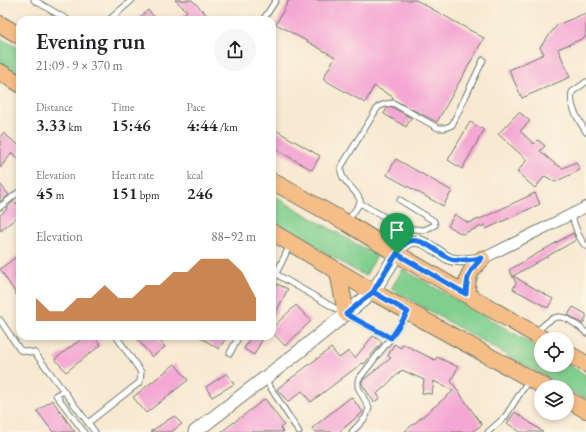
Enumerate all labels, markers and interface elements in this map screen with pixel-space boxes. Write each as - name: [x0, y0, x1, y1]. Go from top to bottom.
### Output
- text: Evening run: [36, 27, 145, 56]
- button: share: [214, 29, 256, 71]
- text: 21:09 · 9 × 370 m: [36, 57, 123, 74]
- text: Distance: [36, 100, 73, 114]
- text: Time: [111, 100, 134, 114]
- text: Pace: [187, 100, 205, 114]
- text: 3.33: [36, 114, 66, 136]
- text: 15:46: [111, 114, 151, 136]
- text: 4:44: [187, 114, 217, 136]
- text: km: [66, 120, 82, 134]
- text: /km: [217, 120, 238, 134]
- text: Elevation: [36, 168, 76, 182]
- text: Heart rate: [111, 168, 154, 182]
- text: kcal: [187, 168, 203, 182]
- text: 45: [36, 182, 53, 204]
- text: 151: [111, 182, 138, 204]
- text: 246: [187, 182, 213, 204]
- text: m: [53, 188, 64, 202]
- text: bpm: [138, 188, 160, 202]
- pin: [380, 213, 414, 254]
- icon: arrive: [386, 219, 408, 241]
- text: Elevation: [36, 228, 83, 245]
- text: 88–92 m: [211, 228, 256, 245]
- map controls: [534, 332, 574, 420]
- button: locate: [534, 332, 574, 372]
- button: layers: [534, 380, 574, 420]

